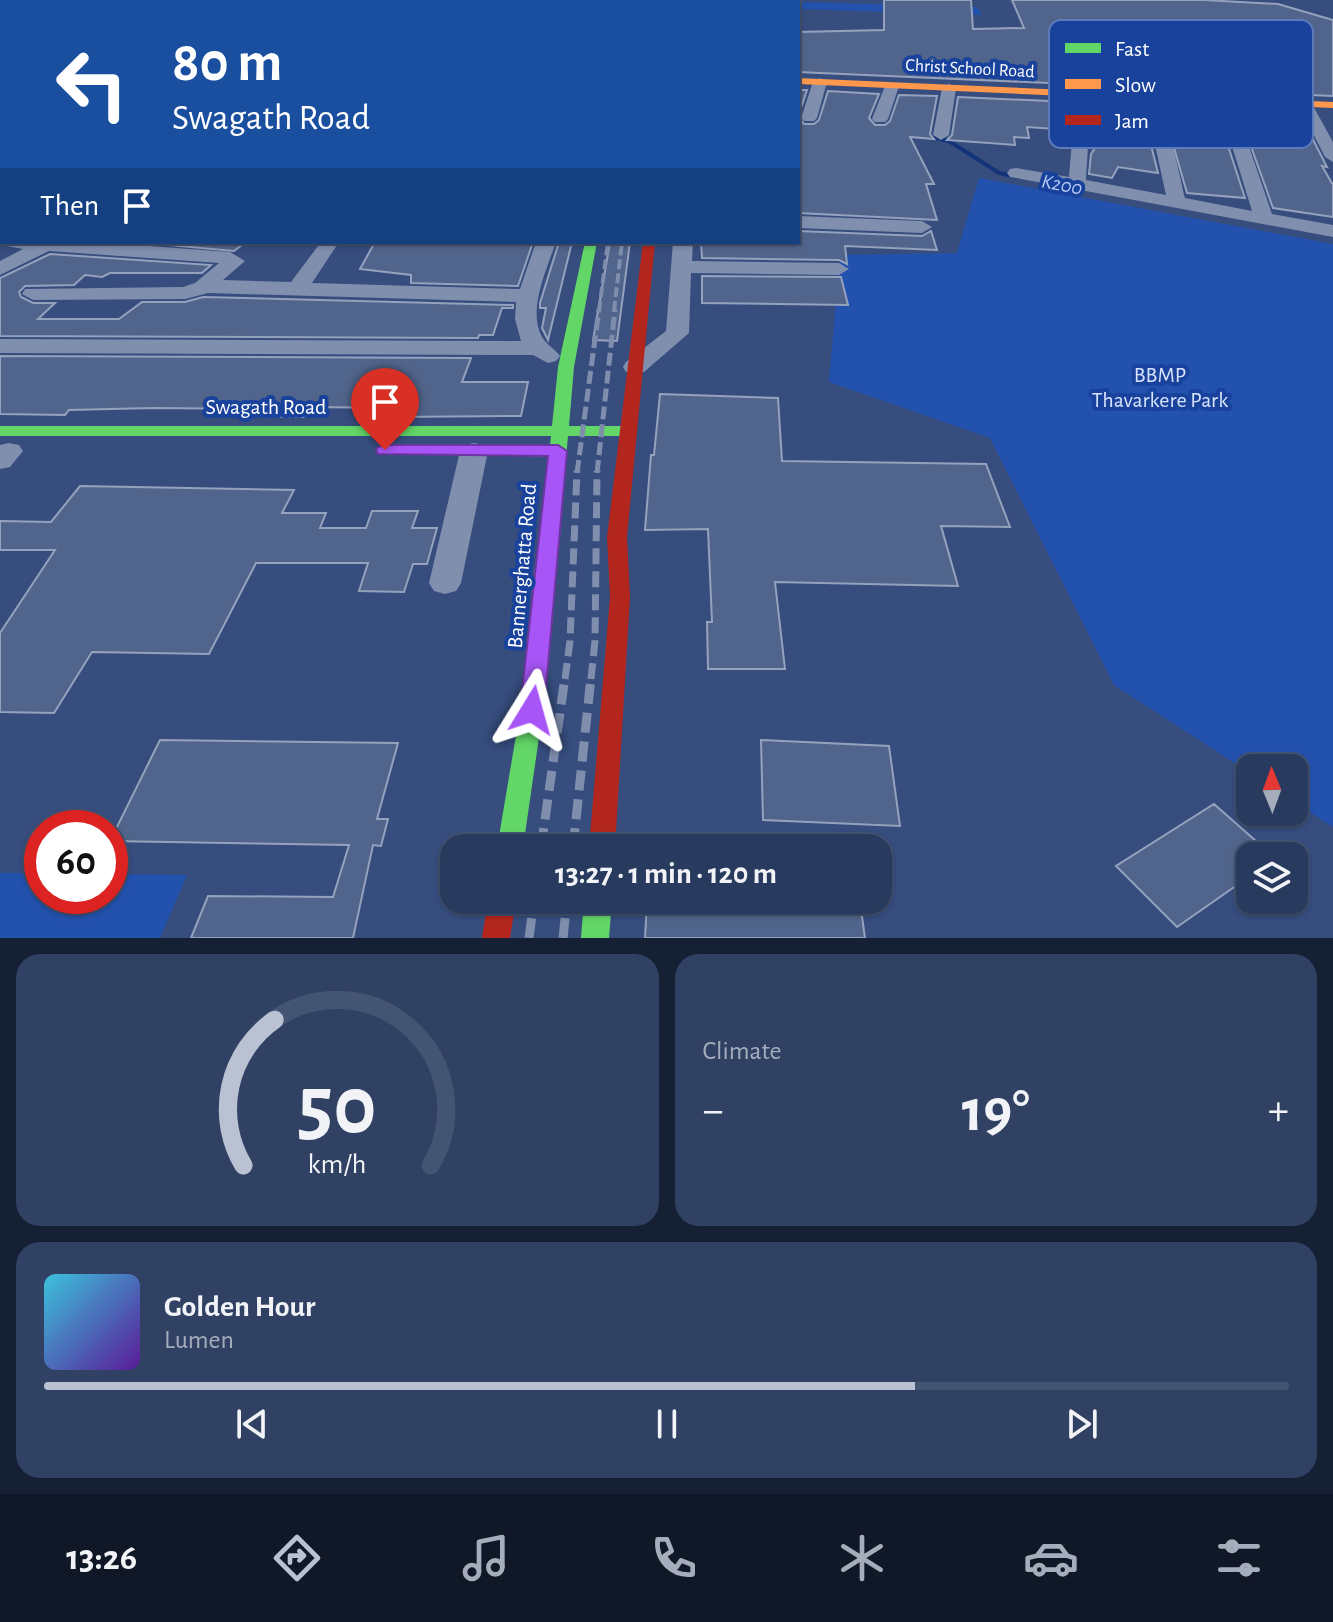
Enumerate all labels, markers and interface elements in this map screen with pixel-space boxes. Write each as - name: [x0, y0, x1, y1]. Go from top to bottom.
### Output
- legend: [1049, 20, 1313, 148]
- icon: left: [40, 32, 144, 136]
- text: 80 m: [172, 35, 282, 91]
- text: Fast: [1115, 38, 1149, 60]
- street label: Christ School Road: [905, 57, 1035, 81]
- text: Slow: [1115, 74, 1156, 96]
- text: Swagath Road: [172, 100, 370, 136]
- text: Jam: [1115, 110, 1149, 132]
- water label: K200: [1040, 171, 1084, 199]
- icon: arrive: [115, 184, 159, 228]
- text: Then: [40, 191, 99, 221]
- park label: BBMP Thavarkere Park: [1092, 364, 1228, 411]
- pin: [351, 368, 419, 450]
- icon: arrive: [363, 380, 407, 424]
- street label: Swagath Road: [205, 396, 327, 418]
- street label: Bannerghatta Road: [504, 483, 540, 649]
- position arrow: [490, 668, 574, 752]
- north arrow: [1236, 754, 1308, 826]
- map controls: [1236, 754, 1308, 914]
- speed limit sign: 60: [24, 810, 128, 914]
- button: layers: [1236, 842, 1308, 914]
- text: 13:27 · 1 min · 120 m: [555, 859, 777, 889]
- text: Climate: [703, 1038, 781, 1064]
- text: 50: [298, 1065, 377, 1149]
- text: 19°: [962, 1082, 1030, 1142]
- text: −: [703, 1089, 724, 1133]
- text: +: [1268, 1089, 1289, 1133]
- text: km/h: [308, 1150, 367, 1179]
- text: Golden Hour: [164, 1292, 316, 1322]
- text: Lumen: [164, 1327, 234, 1353]
- icon: previous: [230, 1402, 274, 1446]
- icon: pause: [645, 1402, 689, 1446]
- icon: next: [1060, 1402, 1104, 1446]
- icon: directions: [269, 1530, 325, 1586]
- icon: music: [458, 1530, 514, 1586]
- icon: phone: [646, 1530, 702, 1586]
- icon: climate: [834, 1530, 890, 1586]
- icon: car: [1023, 1530, 1079, 1586]
- icon: filters: [1211, 1530, 1267, 1586]
- text: 13:26: [66, 1540, 137, 1576]

